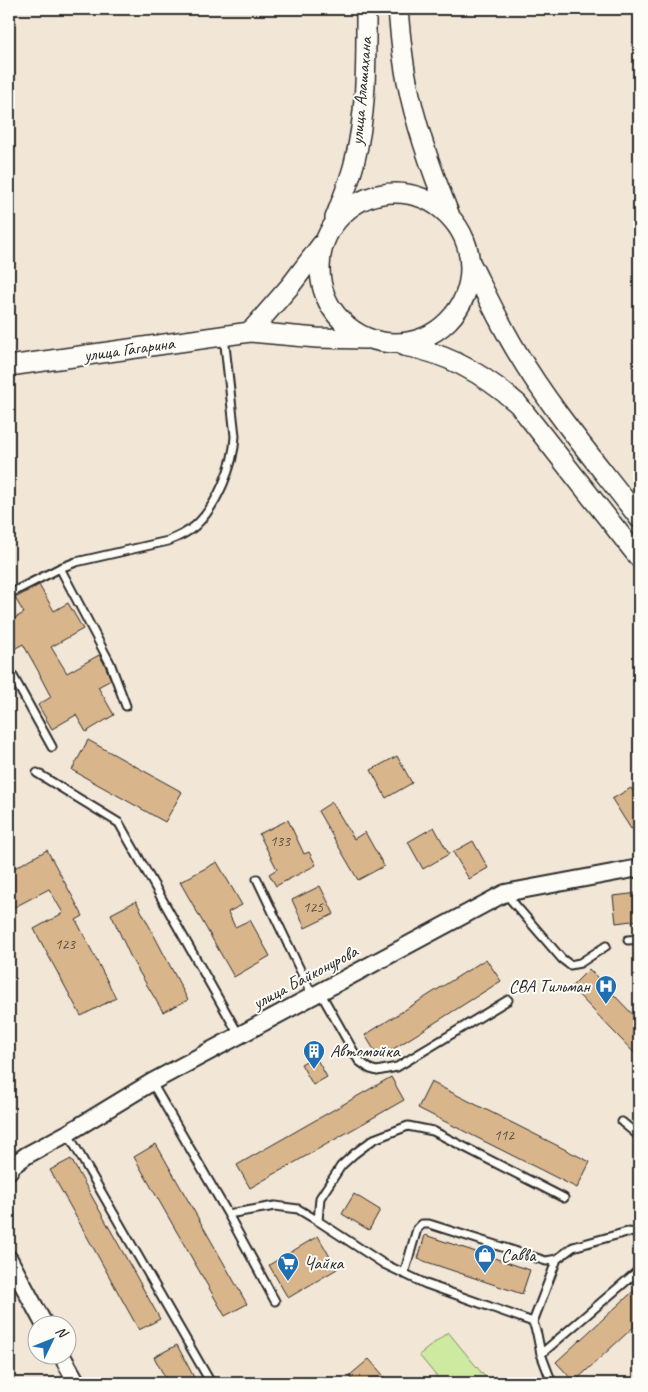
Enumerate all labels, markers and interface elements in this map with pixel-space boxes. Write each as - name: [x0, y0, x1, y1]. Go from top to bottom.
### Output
- street label: улица Алашахана: [345, 35, 377, 147]
- street label: улица Гагарина: [81, 332, 177, 366]
- house number: 133: [270, 832, 291, 851]
- house number: 125: [303, 898, 324, 917]
- house number: 123: [55, 935, 76, 954]
- street label: улица Байконурова: [248, 940, 362, 1014]
- hospital icon: СВА Тильман: [594, 974, 618, 1005]
- place label: СВА Тильман: [509, 975, 592, 997]
- building icon: Автомойка: [302, 1039, 326, 1070]
- place label: Автомойка: [330, 1040, 401, 1062]
- house number: 112: [494, 1126, 515, 1145]
- shop icon: Савва: [473, 1243, 497, 1274]
- place label: Савва: [501, 1244, 537, 1266]
- supermarket icon: Чайка: [276, 1251, 300, 1282]
- place label: Чайка: [304, 1252, 344, 1274]
- north arrow: [28, 1314, 78, 1364]
- text: N: [52, 1323, 72, 1342]

